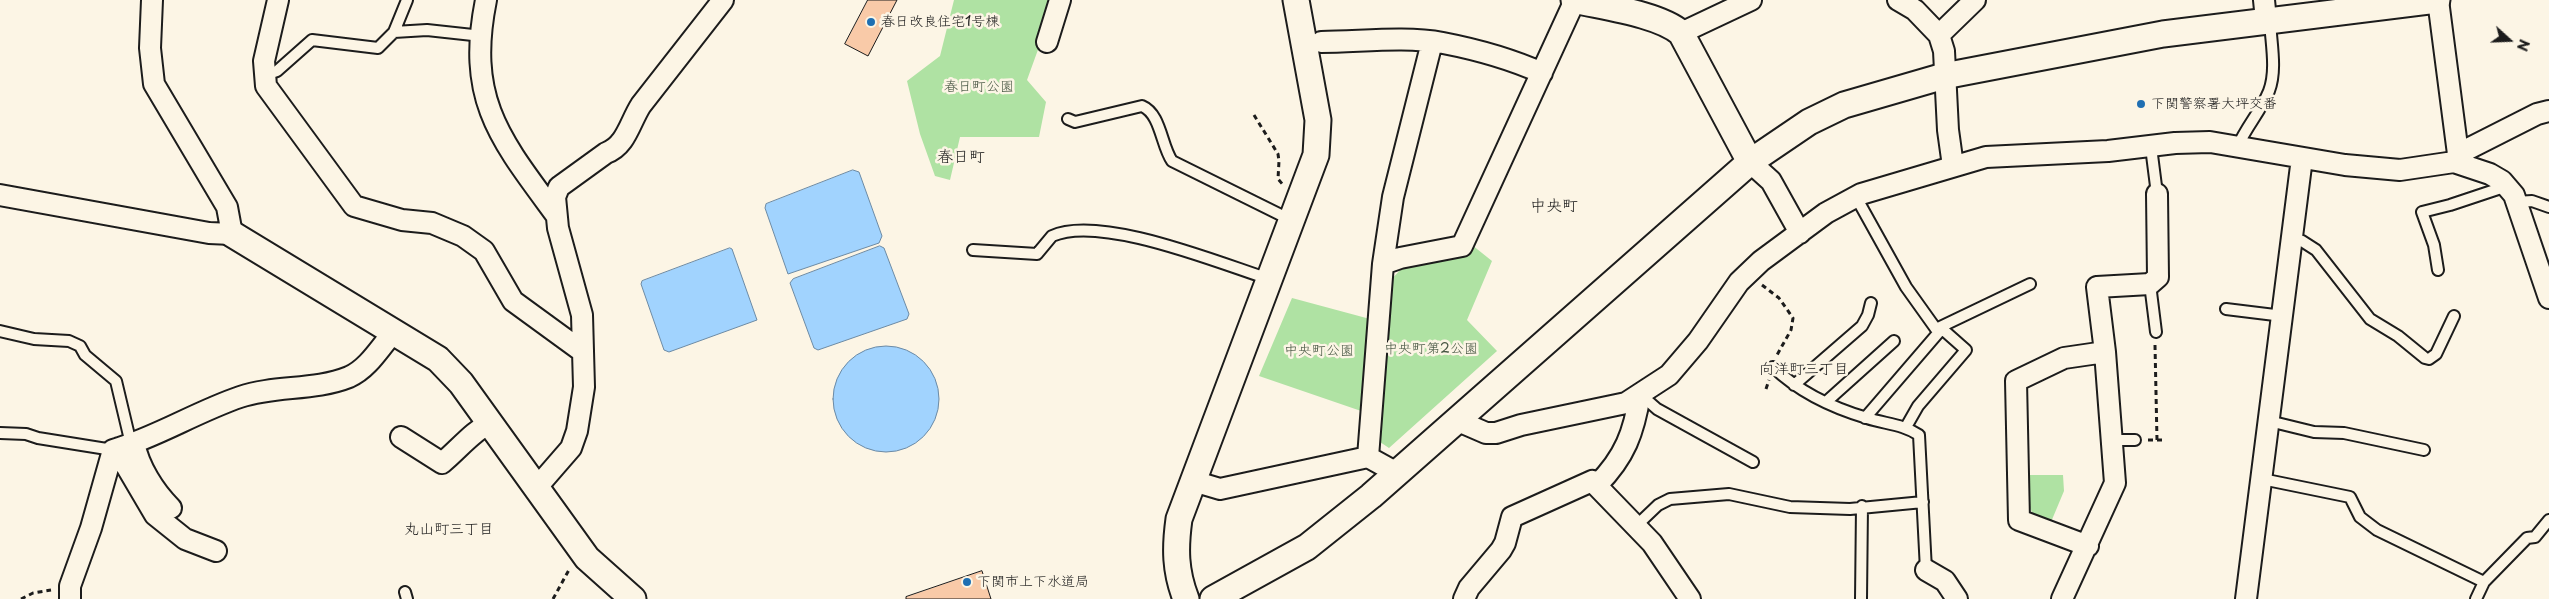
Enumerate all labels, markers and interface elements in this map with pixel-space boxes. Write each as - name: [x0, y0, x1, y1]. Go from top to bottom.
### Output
- place label: 春日改良住宅1号棟: [881, 14, 999, 30]
- north arrow: [2484, 15, 2534, 65]
- marker: 春日改良住宅1号棟: [865, 16, 877, 28]
- text: N: [2512, 36, 2535, 54]
- park label: 春日町公園: [944, 79, 1014, 95]
- place label: 下関警察署大坪交番: [2151, 96, 2277, 112]
- marker: 下関警察署大坪交番: [2135, 98, 2147, 110]
- district label: 春日町: [937, 148, 985, 168]
- district label: 中央町: [1530, 197, 1578, 217]
- park label: 中央町第2公園: [1384, 341, 1478, 357]
- park label: 中央町公園: [1284, 343, 1354, 359]
- district label: 向洋町三丁目: [1759, 361, 1849, 379]
- district label: 丸山町三丁目: [404, 521, 494, 539]
- place label: 下関市上下水道局: [977, 574, 1089, 590]
- marker: 下関市上下水道局: [961, 576, 973, 588]

